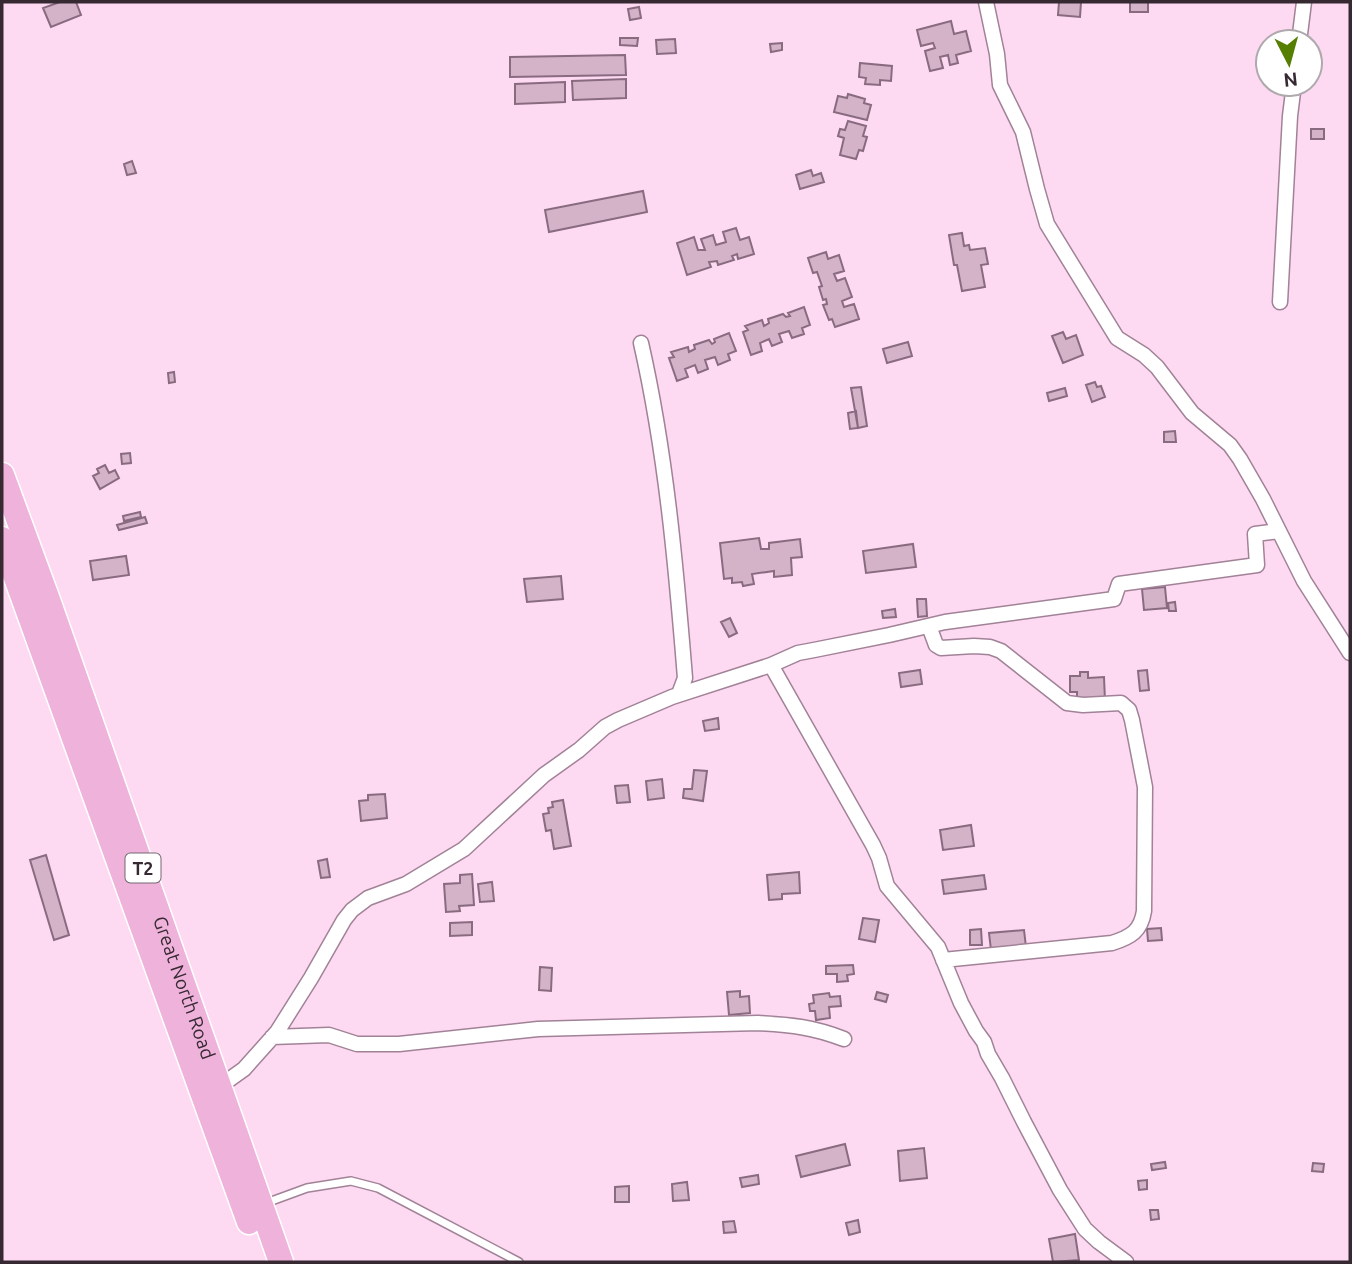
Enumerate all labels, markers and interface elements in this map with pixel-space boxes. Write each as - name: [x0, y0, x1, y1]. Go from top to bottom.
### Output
- north arrow: [1254, 28, 1324, 98]
- text: N: [1283, 68, 1299, 92]
- road number: T2: [125, 854, 160, 882]
- street label: Great North Road: [149, 913, 220, 1062]

